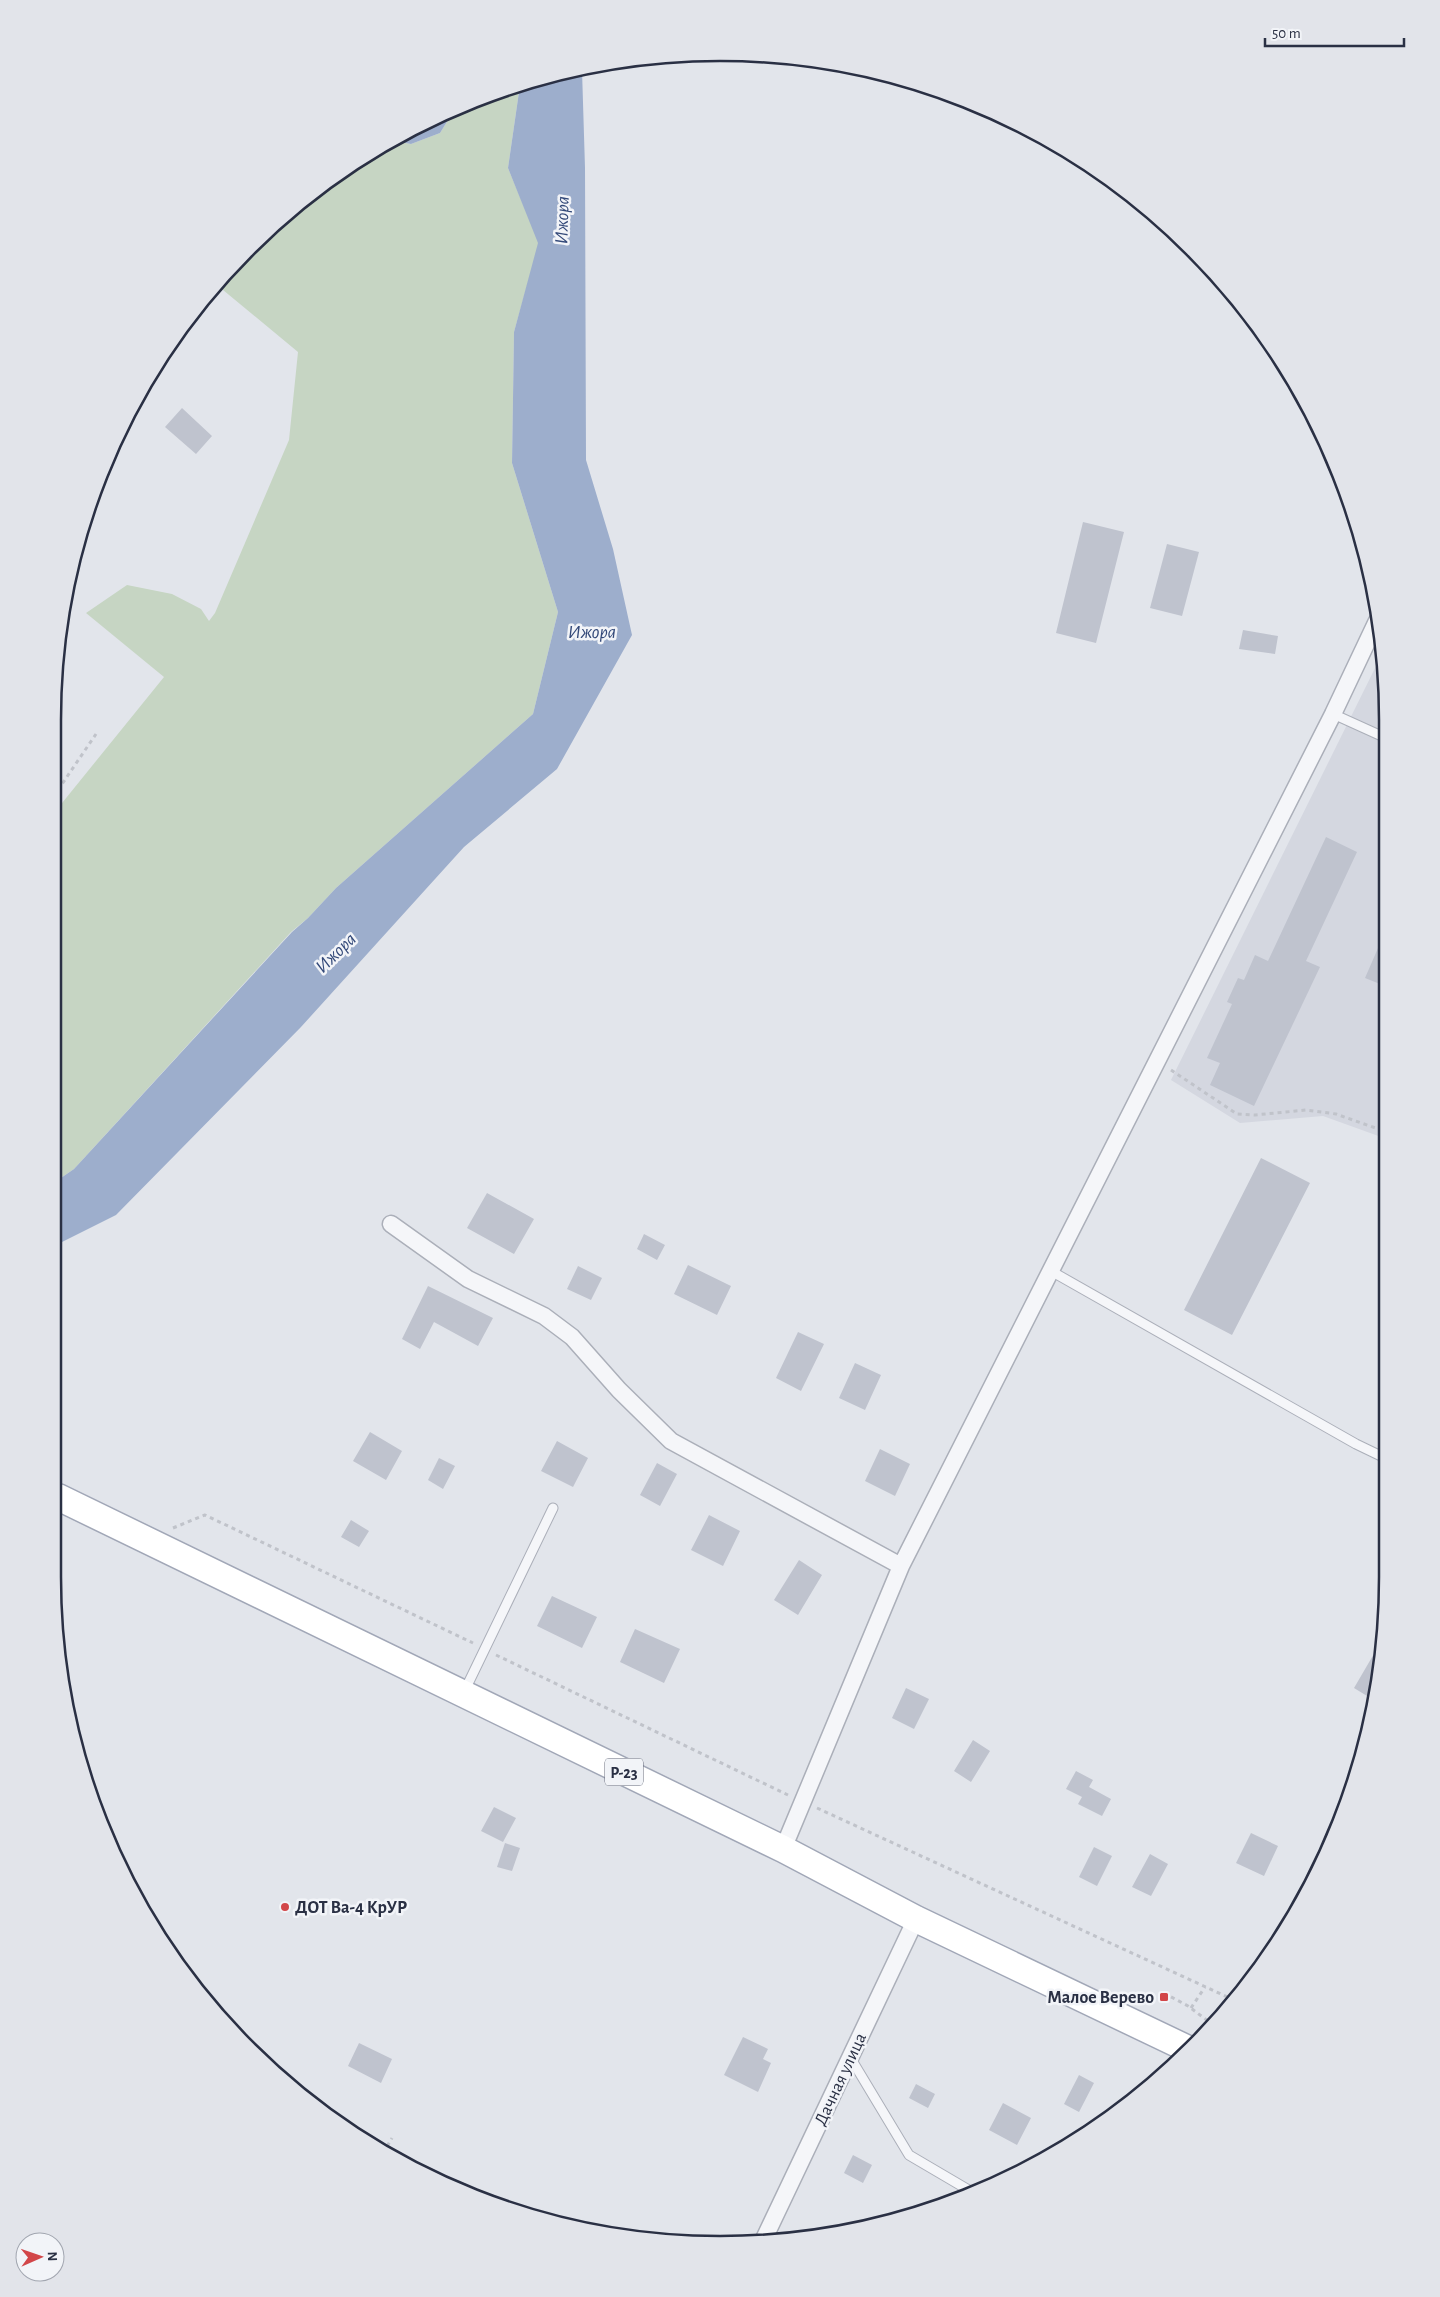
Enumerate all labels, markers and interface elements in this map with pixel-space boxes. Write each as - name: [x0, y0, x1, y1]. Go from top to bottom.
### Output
- scale bar: [1265, 15, 1404, 47]
- text: 50 m: [1272, 26, 1301, 41]
- water label: Ижора: [552, 196, 573, 244]
- water label: Ижора: [568, 623, 616, 642]
- water label: Ижора: [312, 930, 360, 977]
- road number: Р-23: [605, 1758, 643, 1785]
- place label: ДОТ Ва-4 КрУР: [295, 1899, 407, 1917]
- marker: ДОТ Ва-4 КрУР: [279, 1901, 291, 1913]
- place label: Малое Верево: [1047, 1989, 1154, 2007]
- marker: Малое Верево: [1158, 1991, 1170, 2003]
- street label: Дачная улица: [812, 2030, 870, 2129]
- north arrow: [15, 2232, 65, 2282]
- text: N: [45, 2251, 59, 2262]

